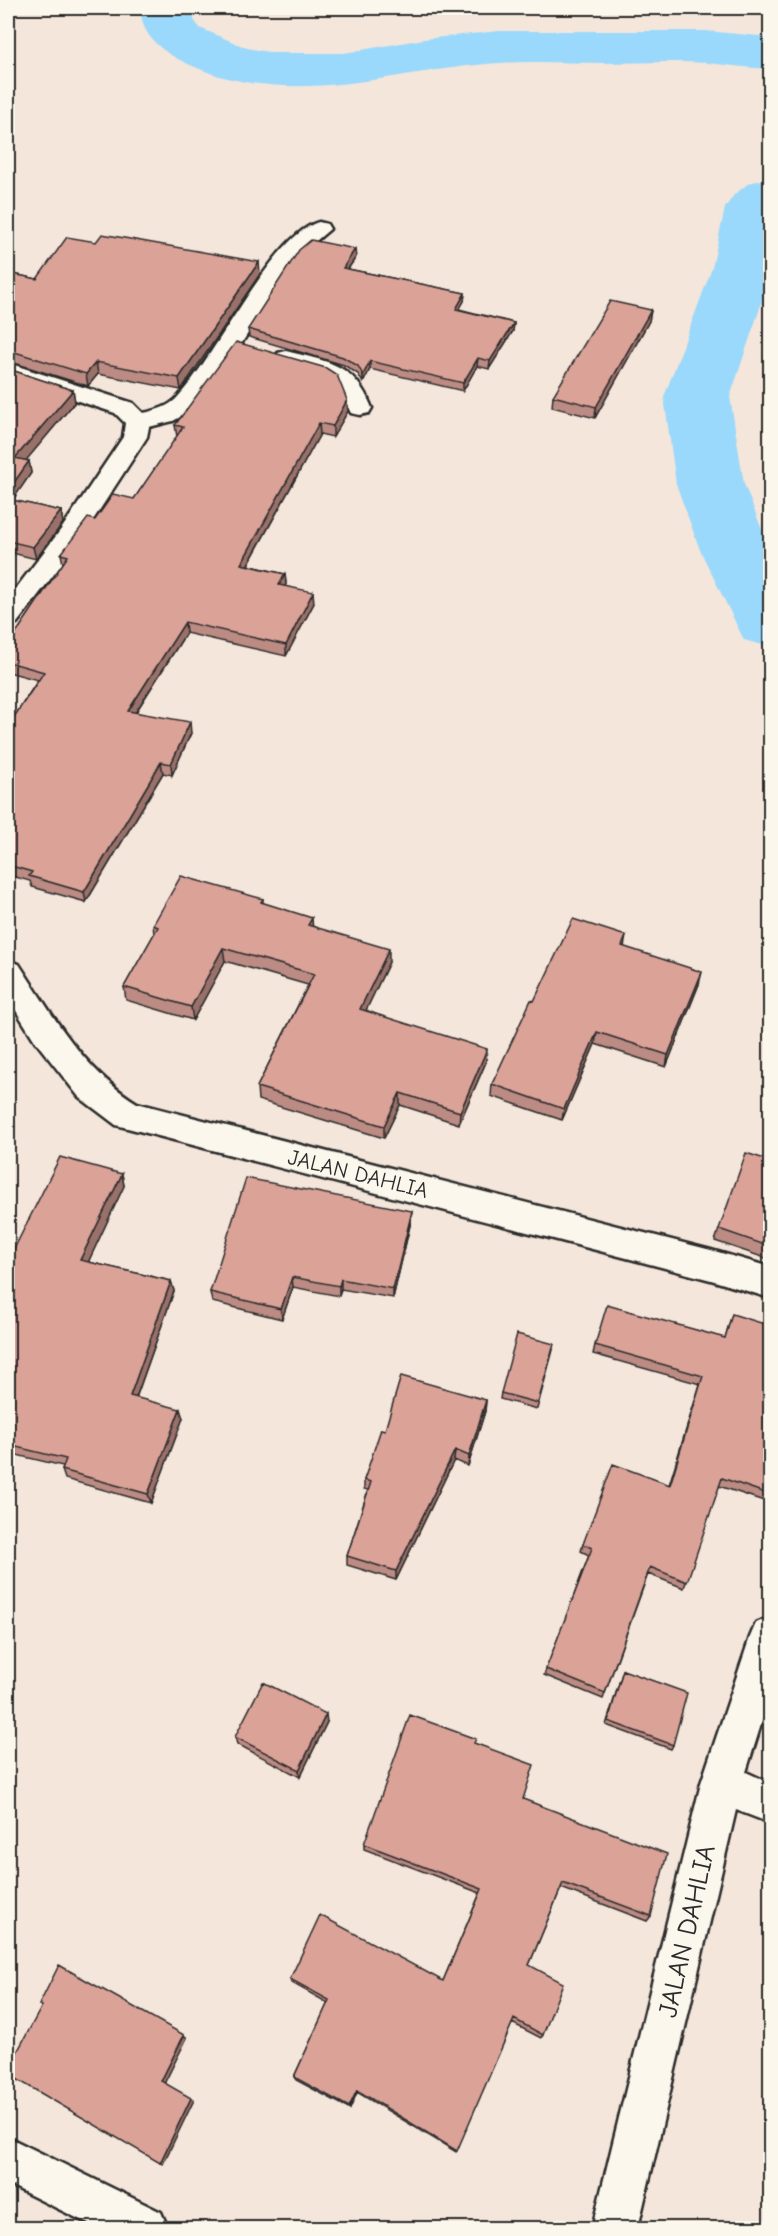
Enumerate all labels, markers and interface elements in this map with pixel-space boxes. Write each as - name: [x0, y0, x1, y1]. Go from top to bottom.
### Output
- street label: JALAN DAHLIA: [285, 1144, 431, 1204]
- street label: JALAN DAHLIA: [652, 1842, 722, 2020]

